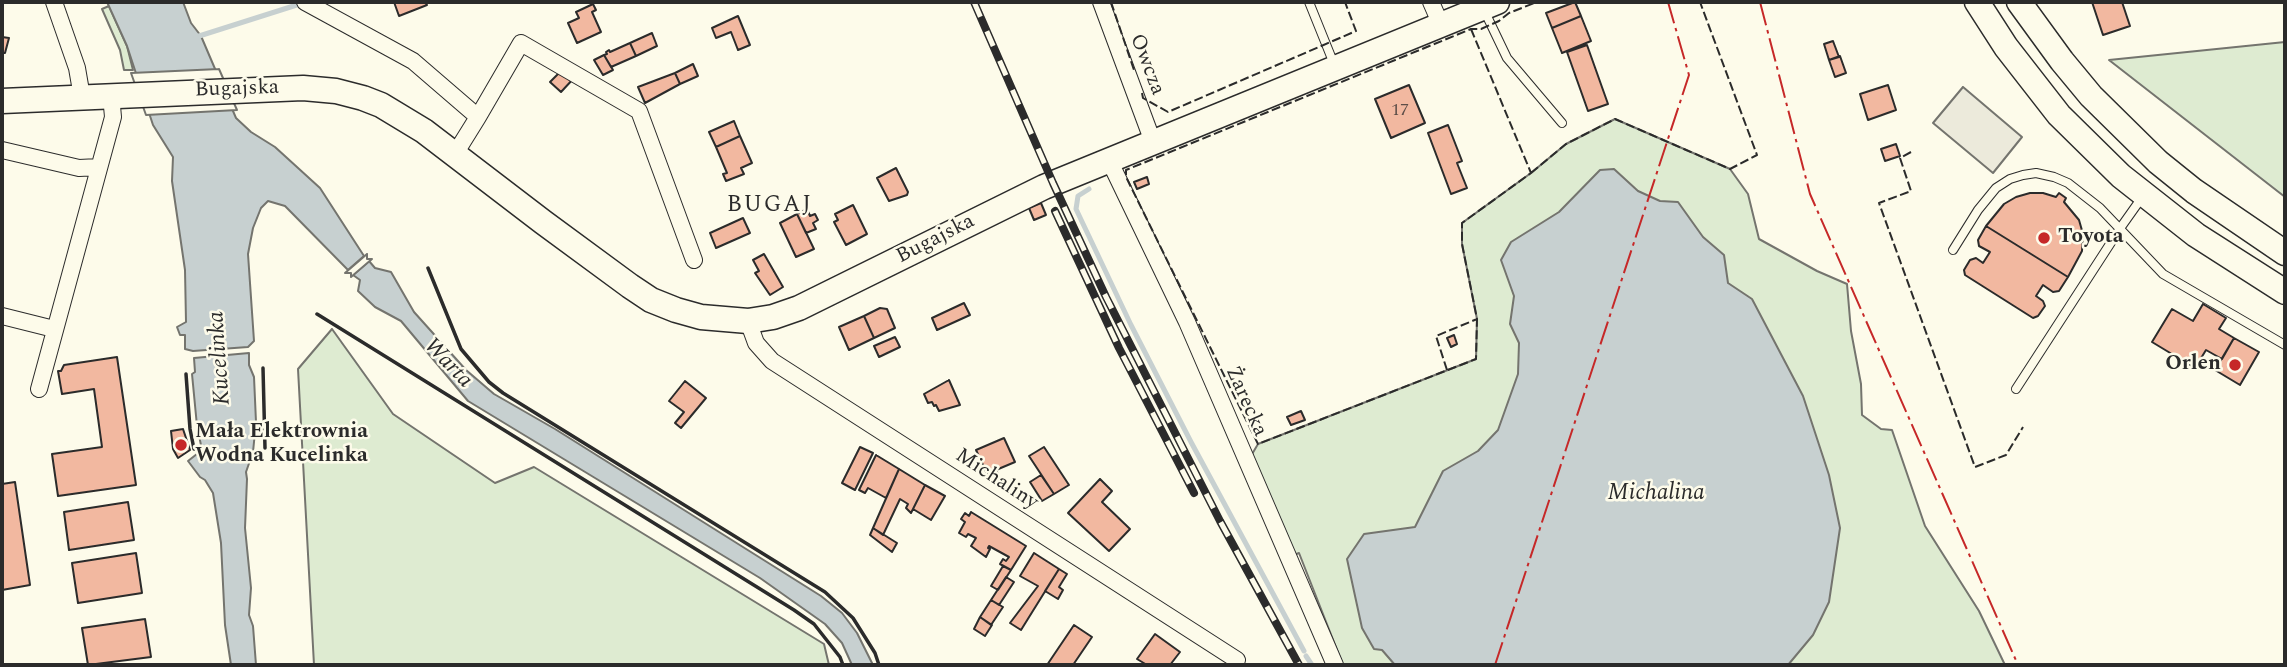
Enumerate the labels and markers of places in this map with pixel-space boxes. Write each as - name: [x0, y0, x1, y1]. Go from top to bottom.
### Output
- place label: Toyota: [2058, 225, 2124, 251]
- marker: Toyota: [2036, 230, 2052, 246]
- place label: Orlen: [2165, 352, 2221, 378]
- marker: Orlen: [2227, 357, 2243, 373]
- place label: Mała Elektrownia Wodna Kucelinka: [195, 420, 368, 470]
- marker: Mała Elektrownia Wodna Kucelinka: [173, 437, 189, 453]

